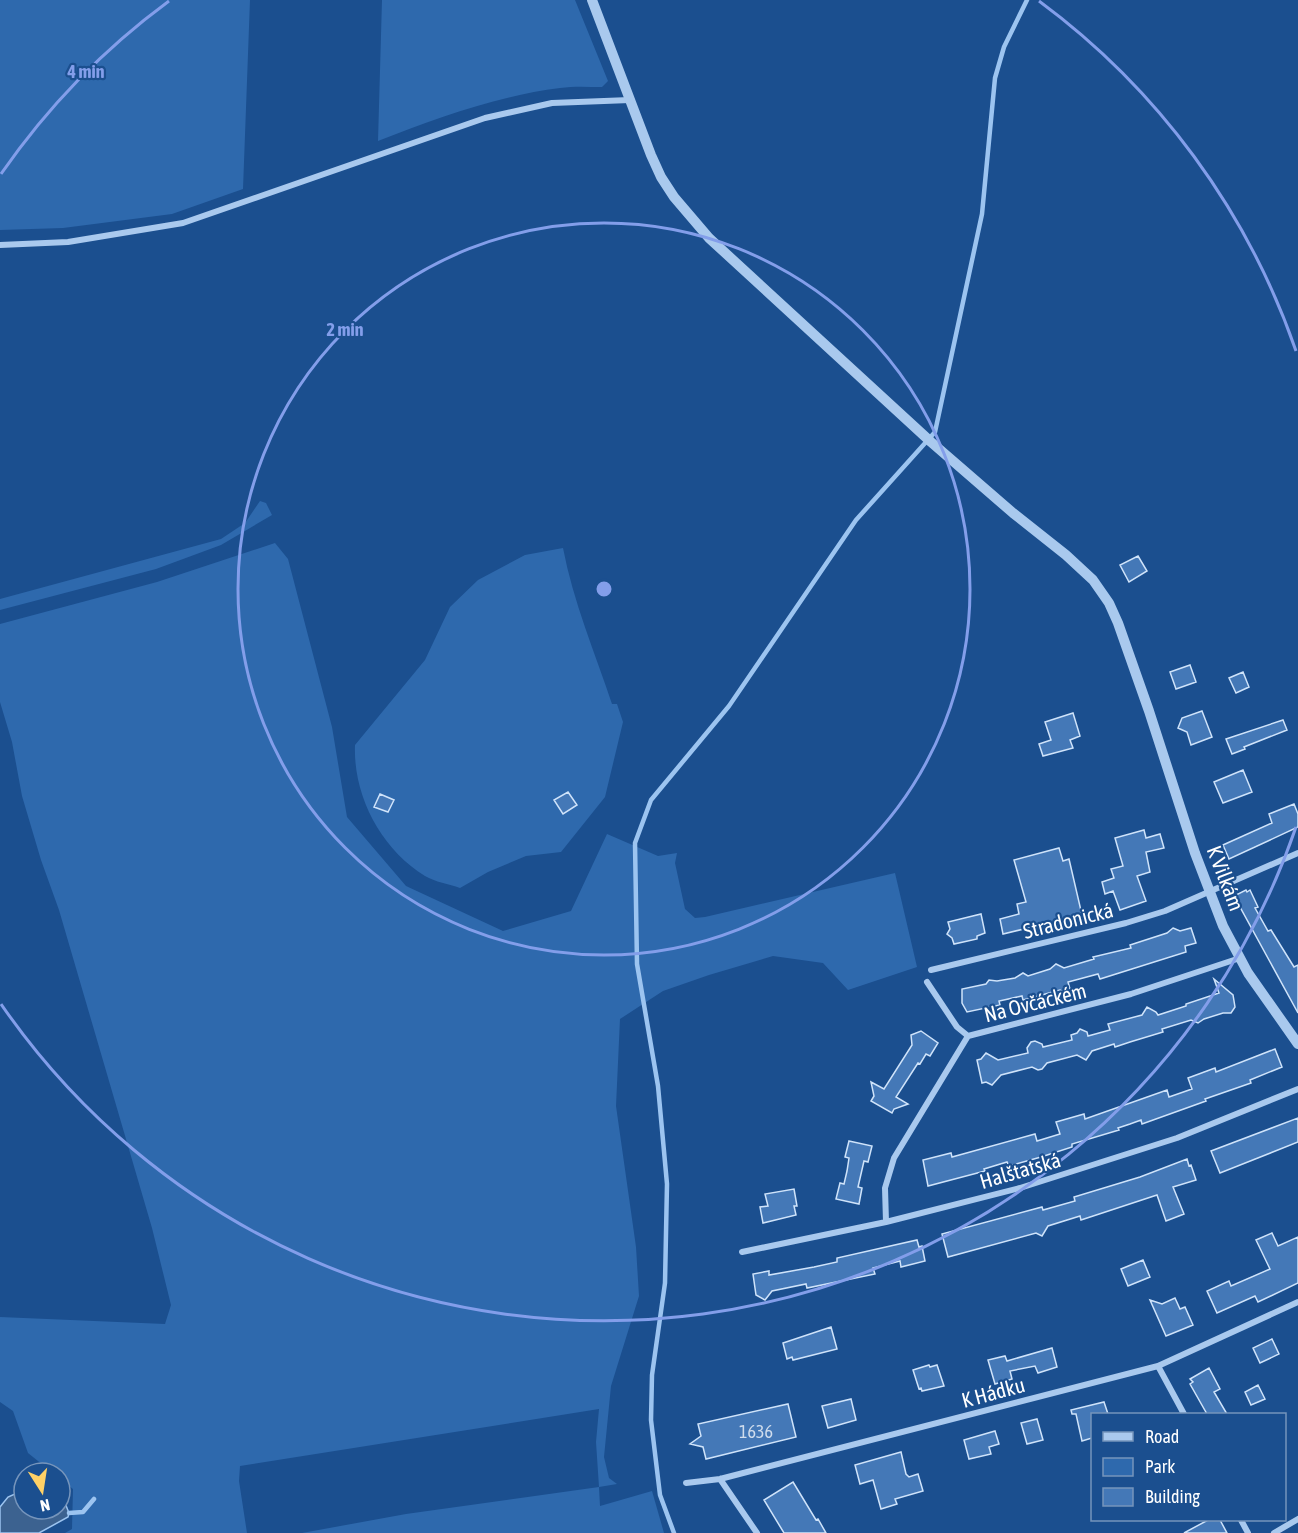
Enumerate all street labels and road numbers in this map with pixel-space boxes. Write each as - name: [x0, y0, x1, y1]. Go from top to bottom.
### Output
- street label: K Vilkám: [1203, 842, 1249, 914]
- street label: Stradonická: [1020, 897, 1116, 943]
- street label: Na Ovčáckém: [981, 978, 1089, 1026]
- street label: Halštatská: [977, 1147, 1063, 1193]
- street label: K Hádku: [959, 1372, 1027, 1412]

